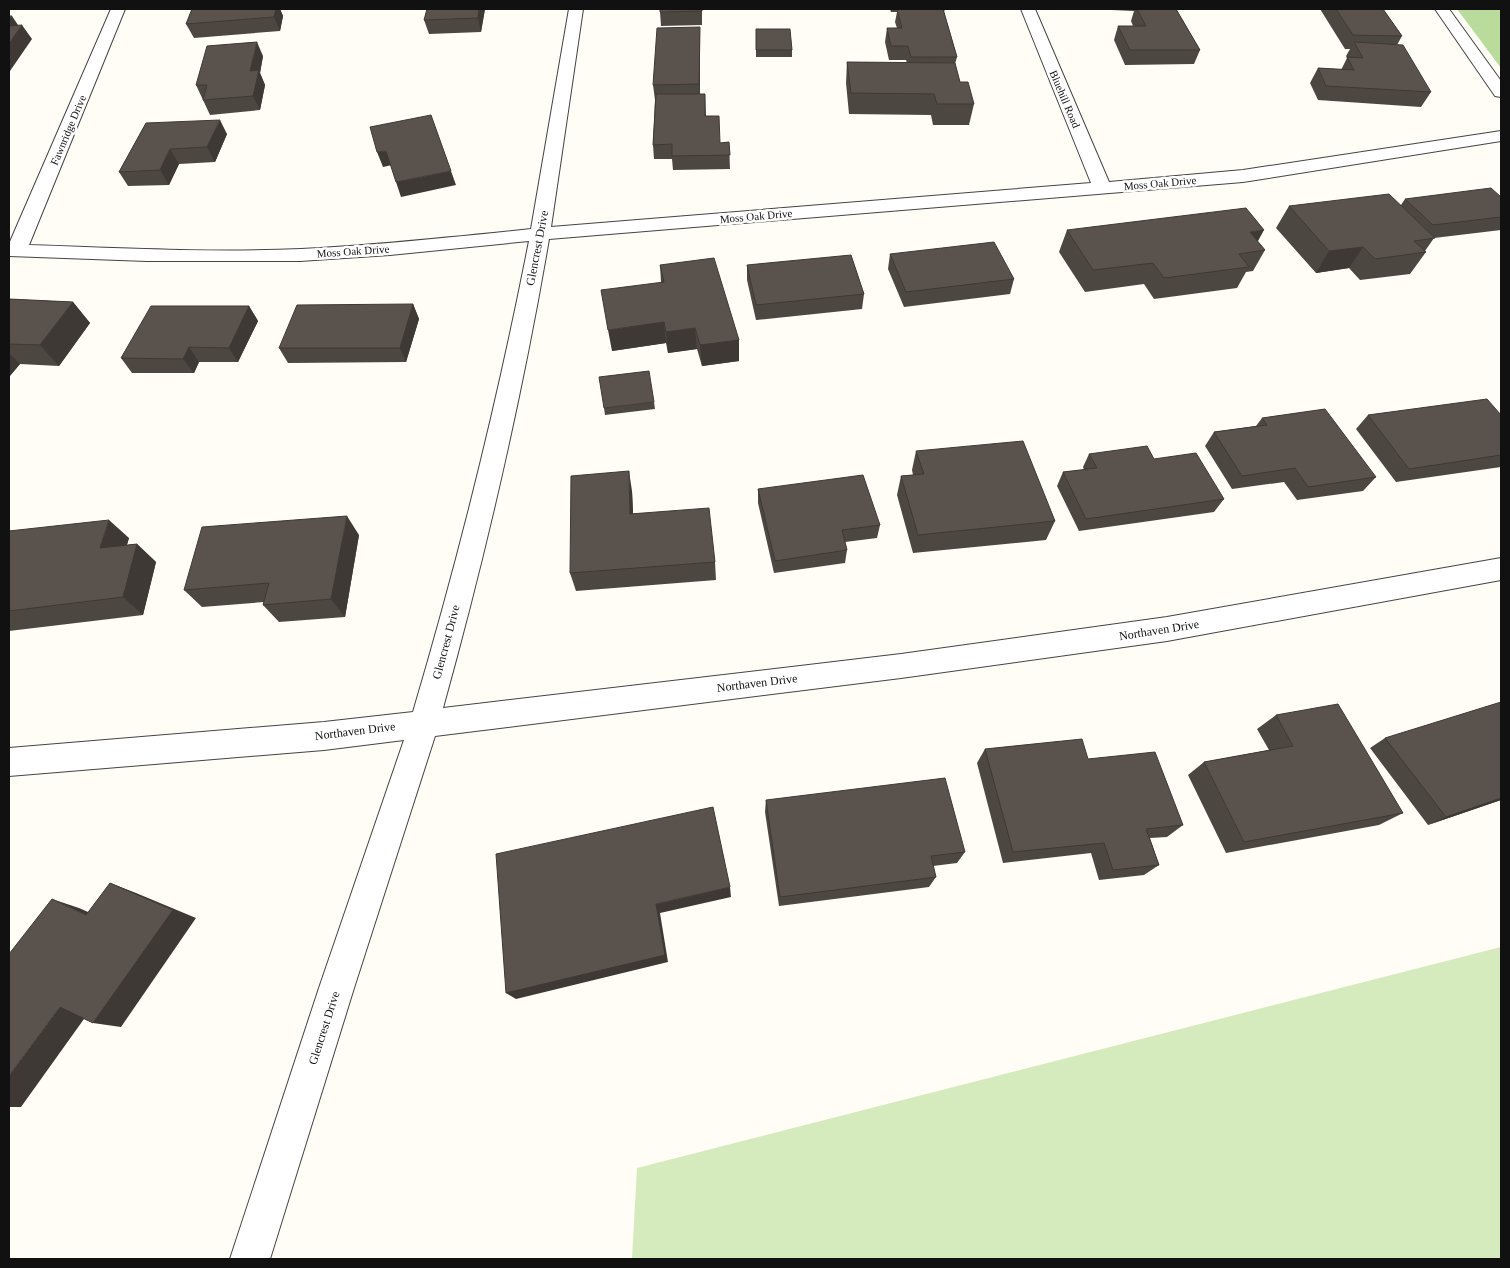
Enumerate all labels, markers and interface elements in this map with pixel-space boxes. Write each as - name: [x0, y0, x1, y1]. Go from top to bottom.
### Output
- street label: Bluehill Road: [1047, 68, 1083, 130]
- street label: Fawnridge Drive: [48, 93, 88, 167]
- street label: Moss Oak Drive: [1123, 174, 1197, 192]
- street label: Moss Oak Drive: [719, 207, 793, 225]
- street label: Glencrest Drive: [523, 209, 551, 287]
- street label: Moss Oak Drive: [316, 242, 390, 260]
- street label: Glencrest Drive: [429, 603, 463, 681]
- street label: Northaven Drive: [1118, 617, 1200, 643]
- street label: Northaven Drive: [716, 671, 798, 695]
- street label: Northaven Drive: [314, 719, 396, 743]
- street label: Glencrest Drive: [306, 990, 342, 1066]

